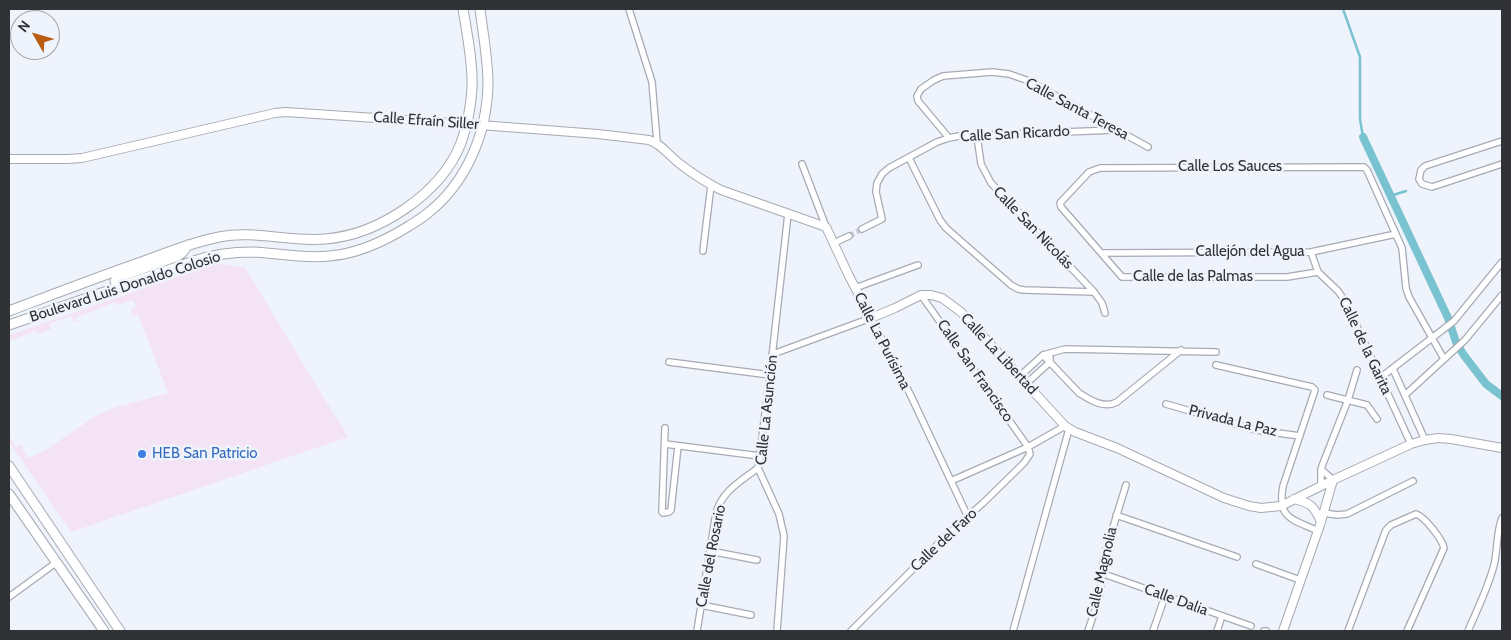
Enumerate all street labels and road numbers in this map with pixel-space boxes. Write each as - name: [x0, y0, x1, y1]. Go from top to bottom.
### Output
- street label: Calle Santa Teresa: [1022, 74, 1132, 144]
- street label: Calle Efraín Siller: [373, 108, 479, 134]
- street label: Calle San Ricardo: [960, 122, 1070, 146]
- street label: Calle Los Sauces: [1178, 158, 1282, 176]
- street label: Calle San Nicolás: [989, 183, 1077, 273]
- street label: Callejón del Agua: [1196, 243, 1304, 261]
- street label: Boulevard Luis Donaldo Colosio: [27, 248, 223, 326]
- street label: Calle de las Palmas: [1133, 268, 1253, 286]
- street label: Calle La Purísima: [850, 289, 914, 393]
- street label: Calle de la Garita: [1335, 294, 1395, 398]
- street label: Calle La Libertad: [957, 310, 1041, 398]
- street label: Calle San Francisco: [933, 316, 1017, 426]
- street label: Calle La Asunción: [752, 354, 782, 466]
- street label: Privada La Paz: [1187, 401, 1279, 441]
- street label: Calle del Rosario: [692, 503, 730, 609]
- street label: Calle del Faro: [907, 505, 981, 575]
- street label: Calle Magnolia: [1083, 525, 1121, 619]
- street label: Calle Dalia: [1142, 580, 1210, 620]

